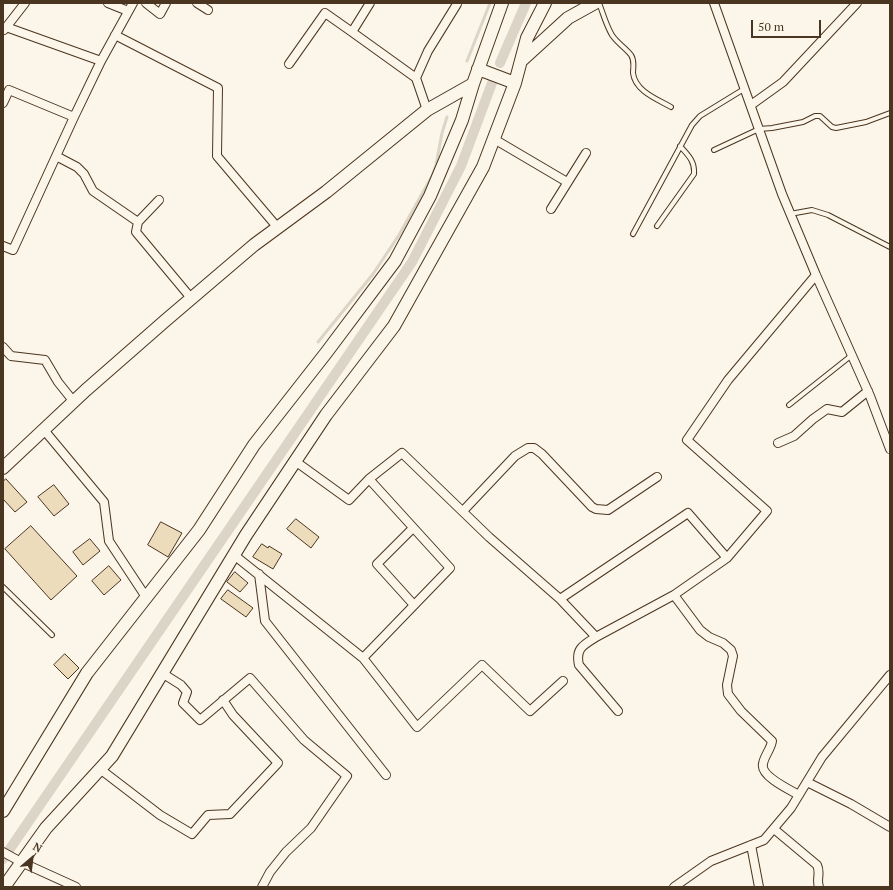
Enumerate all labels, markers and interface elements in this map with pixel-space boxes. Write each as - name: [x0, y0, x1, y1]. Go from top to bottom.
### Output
- scale bar: [753, 12, 823, 38]
- text: 50 m: [758, 19, 784, 34]
- north arrow: [12, 838, 52, 878]
- text: N: [31, 839, 45, 856]

